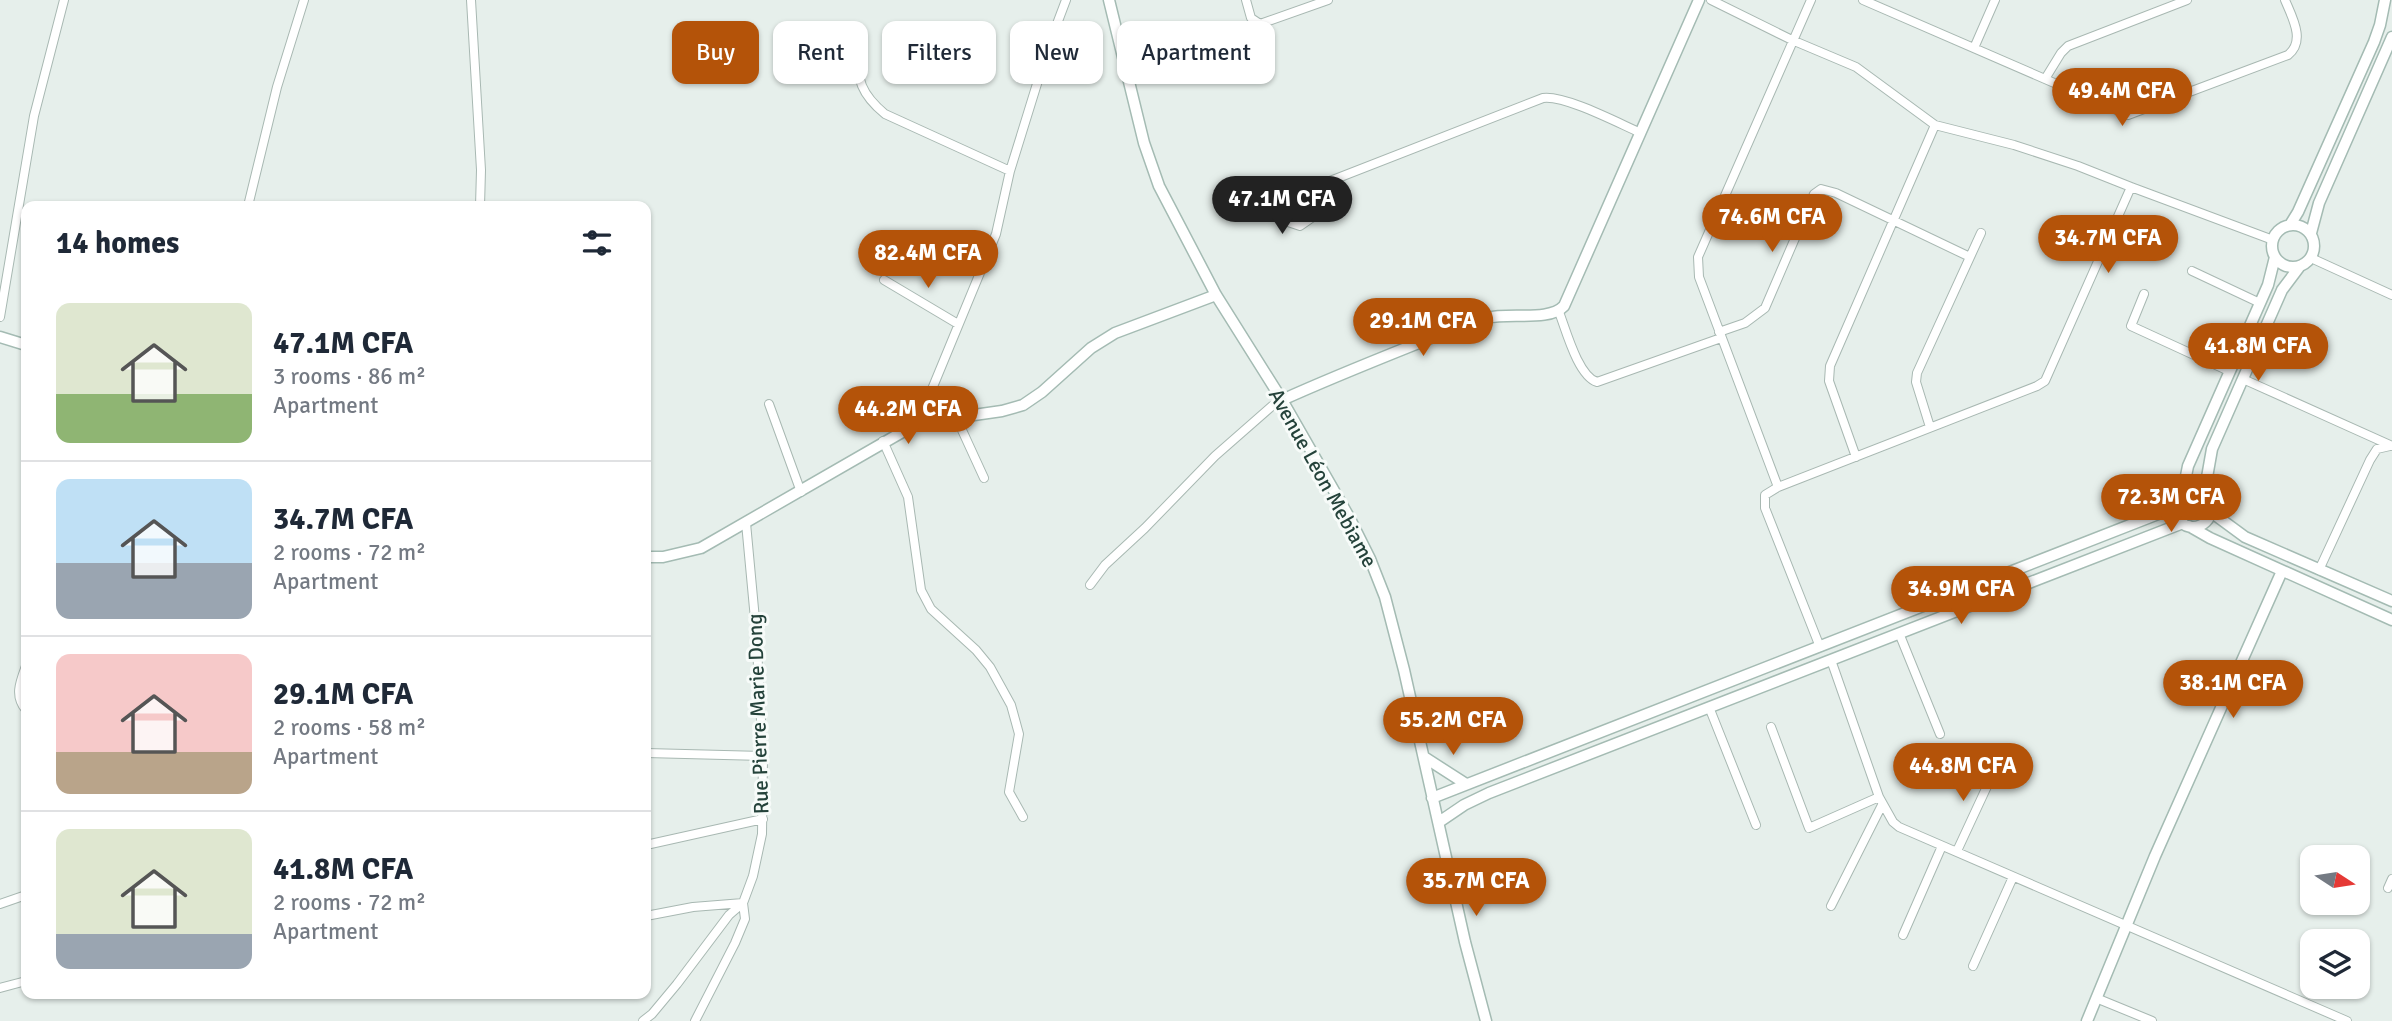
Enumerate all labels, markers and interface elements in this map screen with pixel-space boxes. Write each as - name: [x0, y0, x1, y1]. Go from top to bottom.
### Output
- chip: Buy: [672, 21, 759, 84]
- chip: Rent: [773, 21, 868, 84]
- chip: Filters: [882, 21, 996, 84]
- chip: New: [1010, 21, 1103, 84]
- chip: Apartment: [1117, 21, 1275, 84]
- pin: 49.4M CFA: [2042, 68, 2202, 128]
- text: 49.4M CFA: [2068, 76, 2176, 105]
- pin: 47.1M CFA: [1202, 176, 1362, 236]
- text: 47.1M CFA: [1228, 184, 1336, 213]
- pin: 74.6M CFA: [1692, 194, 1852, 254]
- text: 74.6M CFA: [1718, 202, 1826, 231]
- pin: 34.7M CFA: [2028, 216, 2188, 275]
- text: 34.7M CFA: [2054, 223, 2162, 252]
- icon: filters: [578, 224, 616, 262]
- text: 14 homes: [56, 225, 179, 262]
- pin: 82.4M CFA: [848, 230, 1008, 290]
- text: 82.4M CFA: [874, 238, 982, 267]
- pin: 29.1M CFA: [1343, 298, 1503, 358]
- text: 29.1M CFA: [1369, 306, 1477, 335]
- pin: 41.8M CFA: [2178, 324, 2338, 383]
- text: 47.1M CFA: [273, 325, 413, 362]
- icon: home: [112, 331, 196, 415]
- text: 41.8M CFA: [2204, 331, 2312, 360]
- text: 3 rooms · 86 m²: [273, 362, 426, 391]
- street label: Avenue Léon Mebiame: [1263, 384, 1383, 572]
- pin: 44.2M CFA: [828, 386, 988, 446]
- text: Apartment: [273, 391, 378, 420]
- text: 44.2M CFA: [854, 394, 962, 423]
- pin: 72.3M CFA: [2091, 475, 2251, 534]
- text: 72.3M CFA: [2117, 482, 2225, 511]
- text: 34.7M CFA: [273, 501, 413, 538]
- icon: home: [112, 507, 196, 591]
- text: 2 rooms · 72 m²: [273, 538, 426, 567]
- pin: 34.9M CFA: [1881, 566, 2041, 626]
- text: Apartment: [273, 567, 378, 596]
- text: 34.9M CFA: [1907, 574, 2015, 603]
- street label: Rue Pierre Marie Dong: [742, 613, 774, 815]
- pin: 38.1M CFA: [2153, 660, 2313, 720]
- text: 38.1M CFA: [2179, 668, 2287, 697]
- text: 29.1M CFA: [273, 676, 413, 713]
- icon: home: [112, 682, 196, 766]
- pin: 55.2M CFA: [1373, 698, 1533, 757]
- text: 55.2M CFA: [1399, 705, 1507, 734]
- text: 2 rooms · 58 m²: [273, 713, 426, 742]
- text: Apartment: [273, 742, 378, 771]
- pin: 44.8M CFA: [1883, 744, 2043, 803]
- text: 44.8M CFA: [1909, 751, 2017, 780]
- north arrow: [2300, 845, 2370, 915]
- map controls: [2300, 845, 2370, 999]
- text: 41.8M CFA: [273, 851, 413, 888]
- icon: home: [112, 857, 196, 941]
- pin: 35.7M CFA: [1396, 858, 1556, 918]
- text: 35.7M CFA: [1422, 866, 1530, 895]
- text: 2 rooms · 72 m²: [273, 888, 426, 917]
- text: Apartment: [273, 917, 378, 946]
- button: layers: [2300, 929, 2370, 999]

